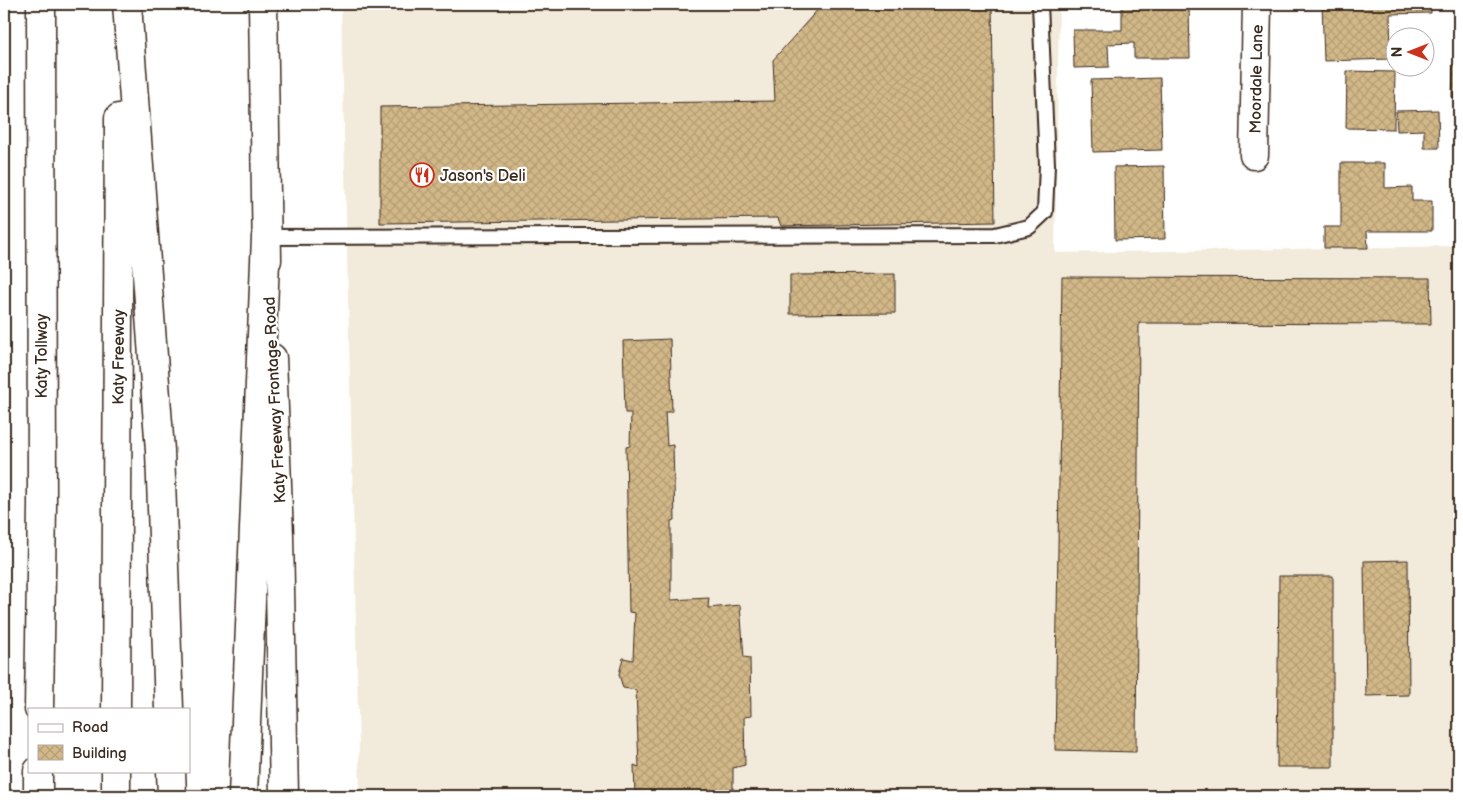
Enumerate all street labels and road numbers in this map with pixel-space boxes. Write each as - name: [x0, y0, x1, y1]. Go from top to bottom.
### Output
- street label: Moordale Lane: [1246, 24, 1268, 134]
- street label: Katy Freeway Frontage Road: [261, 296, 290, 504]
- street label: Katy Freeway: [110, 308, 129, 405]
- street label: Katy Tollway: [33, 313, 52, 399]

